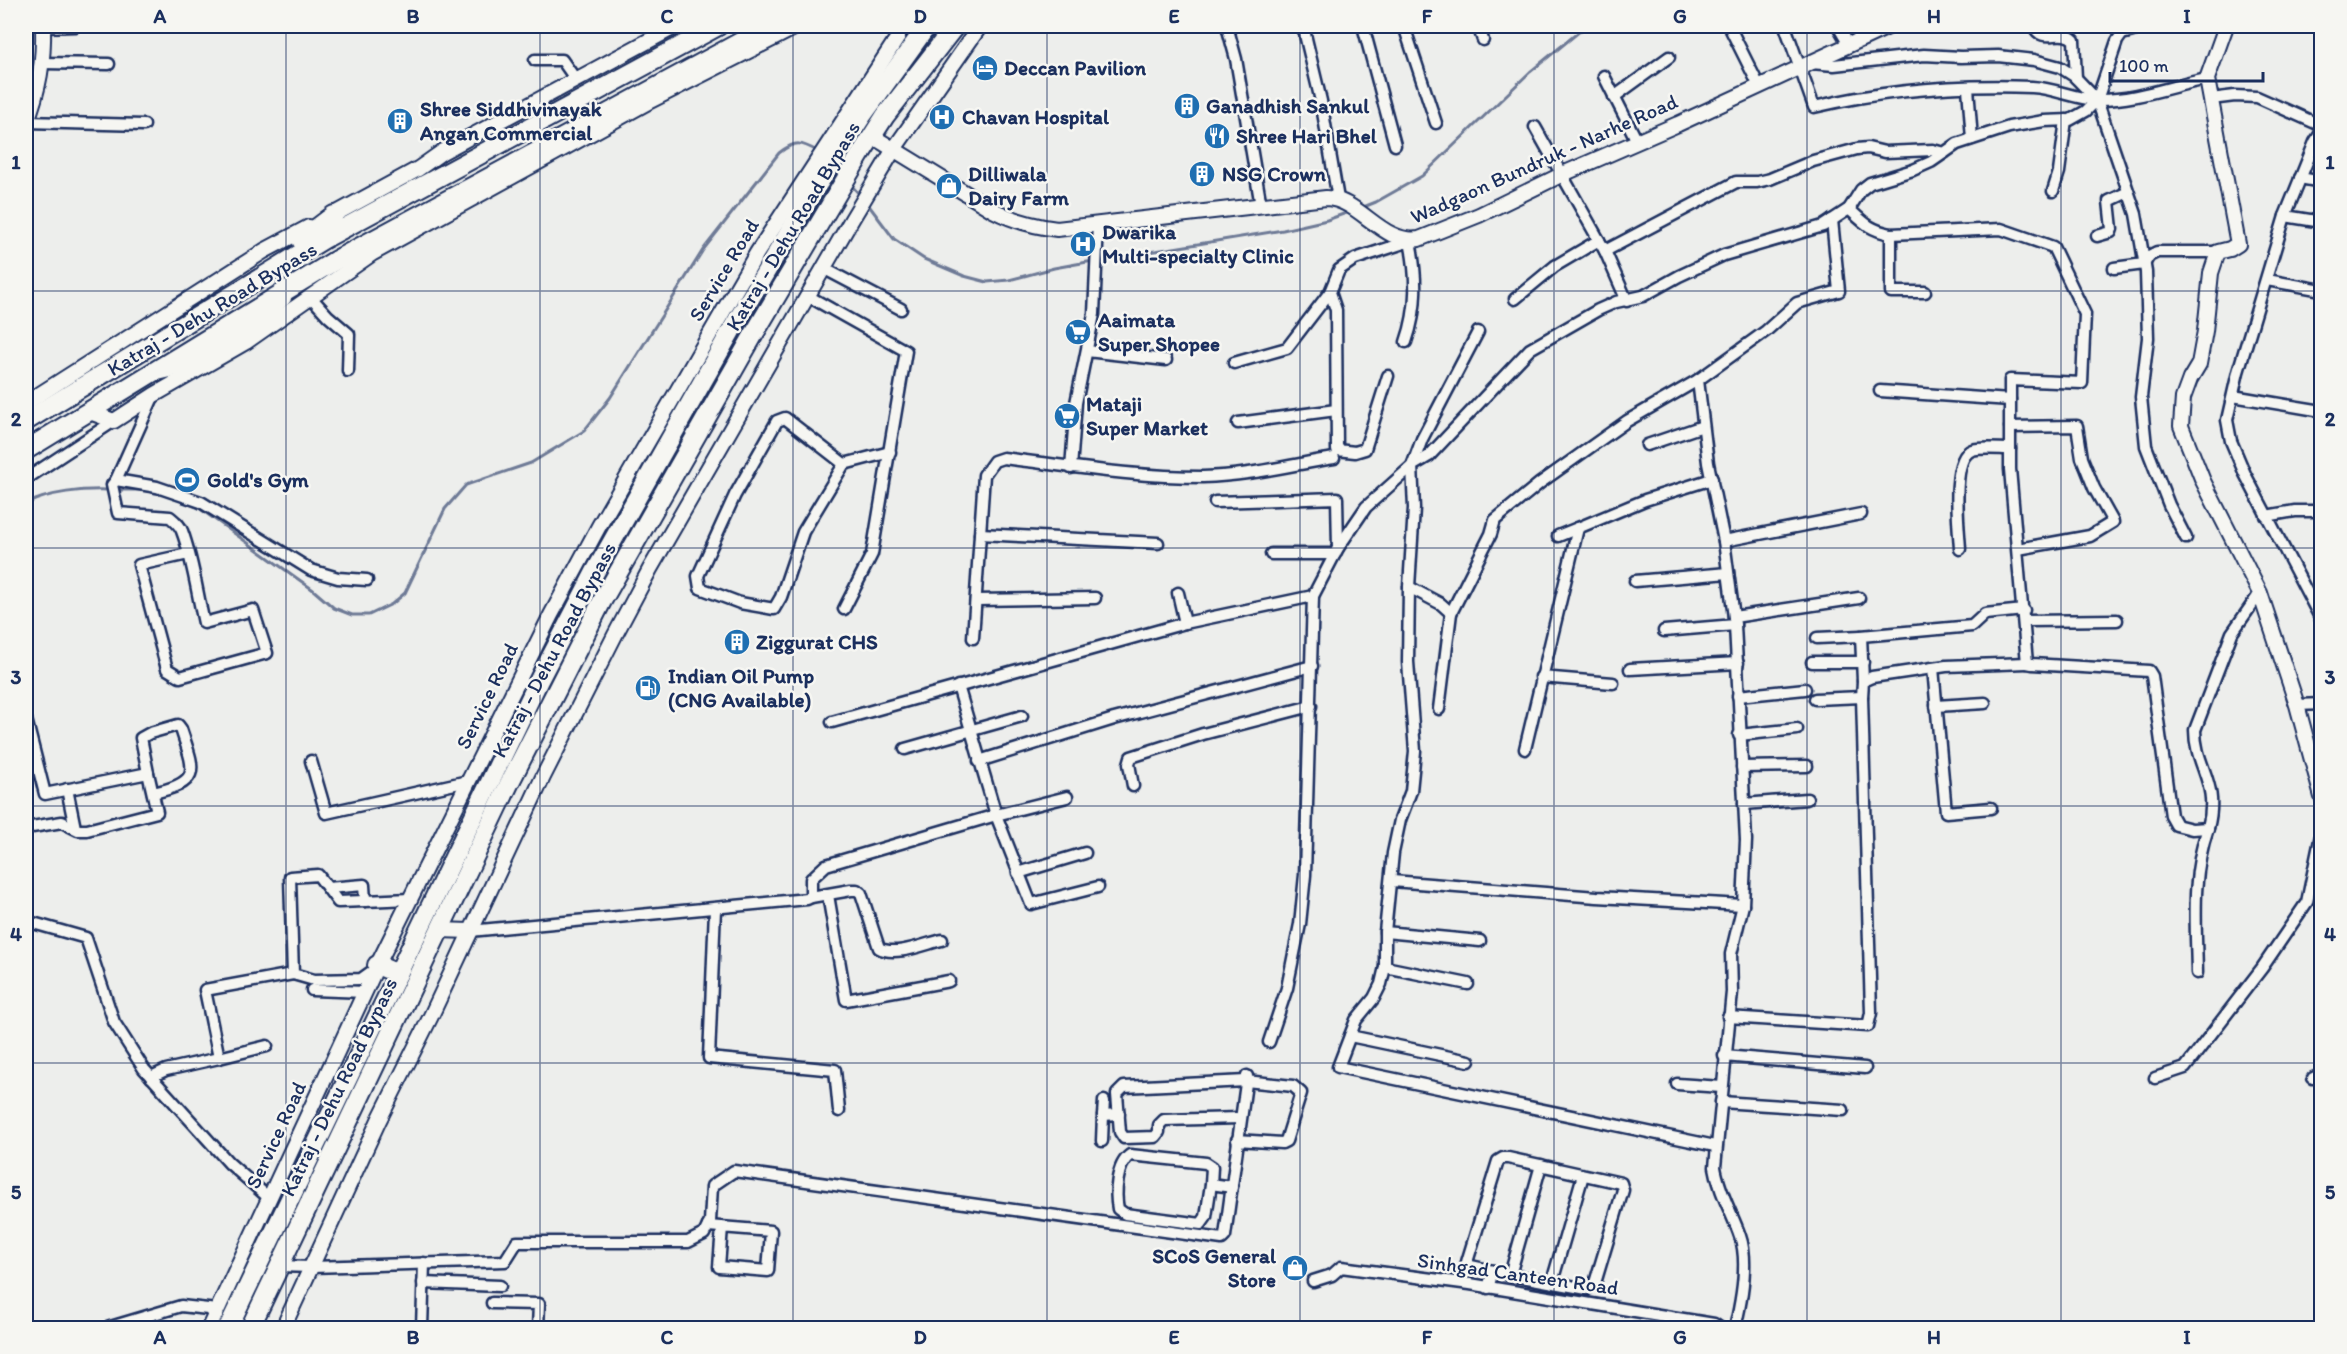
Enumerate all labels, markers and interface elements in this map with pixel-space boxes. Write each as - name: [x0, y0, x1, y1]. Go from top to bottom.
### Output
- text: A: [153, 4, 167, 28]
- text: B: [407, 4, 420, 28]
- text: C: [661, 4, 674, 28]
- text: D: [913, 4, 927, 28]
- text: E: [1168, 4, 1180, 28]
- text: F: [1422, 4, 1433, 28]
- text: G: [1673, 4, 1687, 28]
- text: H: [1927, 4, 1941, 28]
- text: I: [2183, 4, 2191, 28]
- scale bar: [2110, 45, 2263, 83]
- hotel icon: Deccan Pavilion: [970, 53, 1000, 83]
- place label: Deccan Pavilion: [1004, 55, 1146, 80]
- text: 100 m: [2119, 55, 2169, 77]
- street label: Wadgaon Bundruk - Narhe Road: [1406, 88, 1682, 229]
- building icon: Ganadhish Sankul: [1172, 91, 1202, 121]
- place label: Ganadhish Sankul: [1206, 93, 1370, 118]
- place label: Shree Siddhivinayak Angan Commercial: [419, 96, 603, 146]
- hospital icon: Chavan Hospital: [927, 102, 957, 132]
- place label: Chavan Hospital: [962, 104, 1110, 130]
- building icon: Shree Siddhivinayak Angan Commercial: [385, 106, 415, 136]
- street label: Katraj - Dehu Road Bypass: [720, 116, 865, 335]
- restaurant icon: Shree Hari Bhel: [1202, 121, 1232, 151]
- place label: Shree Hari Bhel: [1236, 123, 1378, 148]
- text: 1: [11, 150, 21, 174]
- text: 1: [2325, 150, 2335, 174]
- building icon: NSG Crown: [1187, 159, 1217, 189]
- place label: Dilliwala Dairy Farm: [968, 161, 1069, 211]
- place label: NSG Crown: [1222, 161, 1326, 186]
- shop icon: Dilliwala Dairy Farm: [934, 171, 964, 201]
- street label: Service Road: [683, 214, 764, 326]
- place label: Dwarika Multi-specialty Clinic: [1102, 219, 1294, 269]
- hospital icon: Dwarika Multi-specialty Clinic: [1068, 229, 1098, 259]
- street label: Katraj - Dehu Road Bypass: [102, 236, 321, 381]
- place label: Aaimata Super Shopee: [1097, 307, 1220, 357]
- supermarket icon: Aaimata Super Shopee: [1063, 317, 1093, 347]
- place label: Mataji Super Market: [1086, 391, 1208, 441]
- supermarket icon: Mataji Super Market: [1052, 401, 1082, 431]
- text: 2: [11, 407, 22, 431]
- text: 2: [2325, 407, 2336, 431]
- sports icon: Gold's Gym: [172, 465, 202, 495]
- place label: Gold's Gym: [207, 467, 310, 493]
- street label: Katraj - Dehu Road Bypass: [486, 538, 621, 762]
- building icon: Ziggurat CHS: [722, 627, 752, 657]
- place label: Ziggurat CHS: [756, 629, 878, 655]
- street label: Service Road: [450, 638, 523, 753]
- place label: Indian Oil Pump (CNG Available): [668, 663, 814, 713]
- text: 3: [11, 665, 22, 689]
- text: 3: [2325, 665, 2336, 689]
- fuel station icon: Indian Oil Pump (CNG Available): [633, 673, 663, 703]
- text: 4: [10, 922, 22, 946]
- text: 4: [2324, 922, 2336, 946]
- street label: Katraj - Dehu Road Bypass: [275, 973, 402, 1200]
- street label: Service Road: [240, 1077, 311, 1192]
- text: 5: [11, 1180, 22, 1204]
- text: 5: [2325, 1180, 2336, 1204]
- place label: SCoS General Store: [1152, 1243, 1277, 1292]
- street label: Sinhgad Canteen Road: [1416, 1247, 1620, 1300]
- shop icon: SCoS General Store: [1280, 1253, 1310, 1283]
- text: A: [153, 1325, 167, 1349]
- text: B: [407, 1325, 420, 1349]
- text: C: [661, 1325, 674, 1349]
- text: D: [913, 1325, 927, 1349]
- text: E: [1168, 1325, 1180, 1349]
- text: F: [1422, 1325, 1433, 1349]
- text: G: [1673, 1325, 1687, 1349]
- text: H: [1927, 1325, 1941, 1349]
- text: I: [2183, 1325, 2191, 1349]

